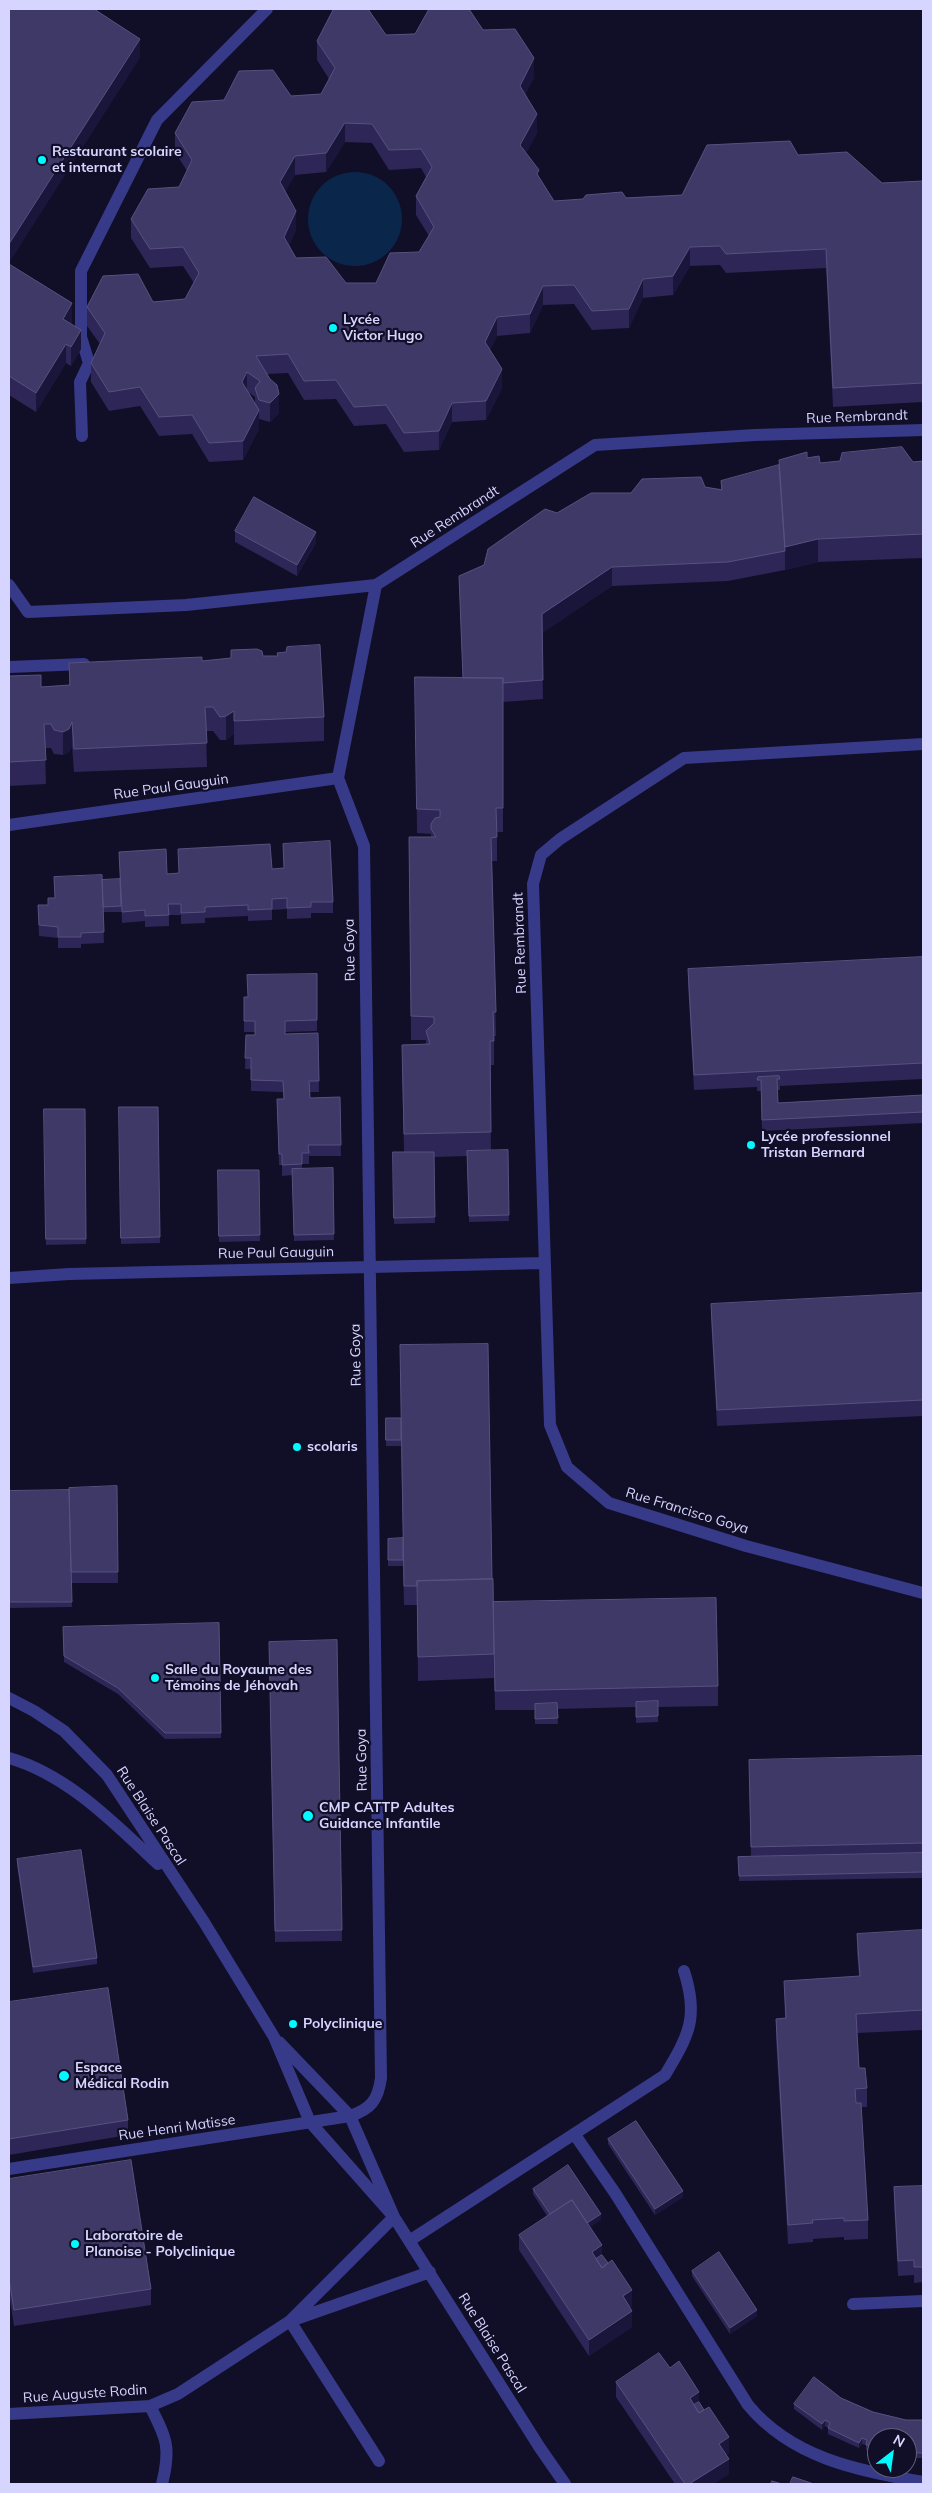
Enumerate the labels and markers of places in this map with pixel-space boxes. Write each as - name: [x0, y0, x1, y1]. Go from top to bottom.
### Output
- place label: Restaurant scolaire et internat: [52, 144, 182, 176]
- marker: Restaurant scolaire et internat: [36, 154, 48, 166]
- place label: Lycée Victor Hugo: [343, 312, 423, 344]
- marker: Lycée Victor Hugo: [327, 322, 339, 334]
- place label: Lycée professionnel Tristan Bernard: [761, 1129, 891, 1162]
- marker: Lycée professionnel Tristan Bernard: [745, 1139, 757, 1151]
- place label: scolaris: [307, 1439, 358, 1455]
- marker: scolaris: [291, 1441, 303, 1453]
- place label: Salle du Royaume des Témoins de Jéhovah: [165, 1662, 312, 1694]
- marker: Salle du Royaume des Témoins de Jéhovah: [149, 1672, 161, 1684]
- place label: CMP CATTP Adultes Guidance Infantile: [319, 1800, 454, 1832]
- marker: CMP CATTP Adultes Guidance Infantile: [301, 1809, 315, 1823]
- place label: Polyclinique: [303, 2016, 383, 2032]
- marker: Polyclinique: [287, 2018, 299, 2030]
- place label: Espace Médical Rodin: [75, 2060, 169, 2092]
- marker: Espace Médical Rodin: [57, 2069, 71, 2083]
- place label: Laboratoire de Planoise - Polyclinique: [85, 2228, 235, 2260]
- marker: Laboratoire de Planoise - Polyclinique: [69, 2238, 81, 2250]

